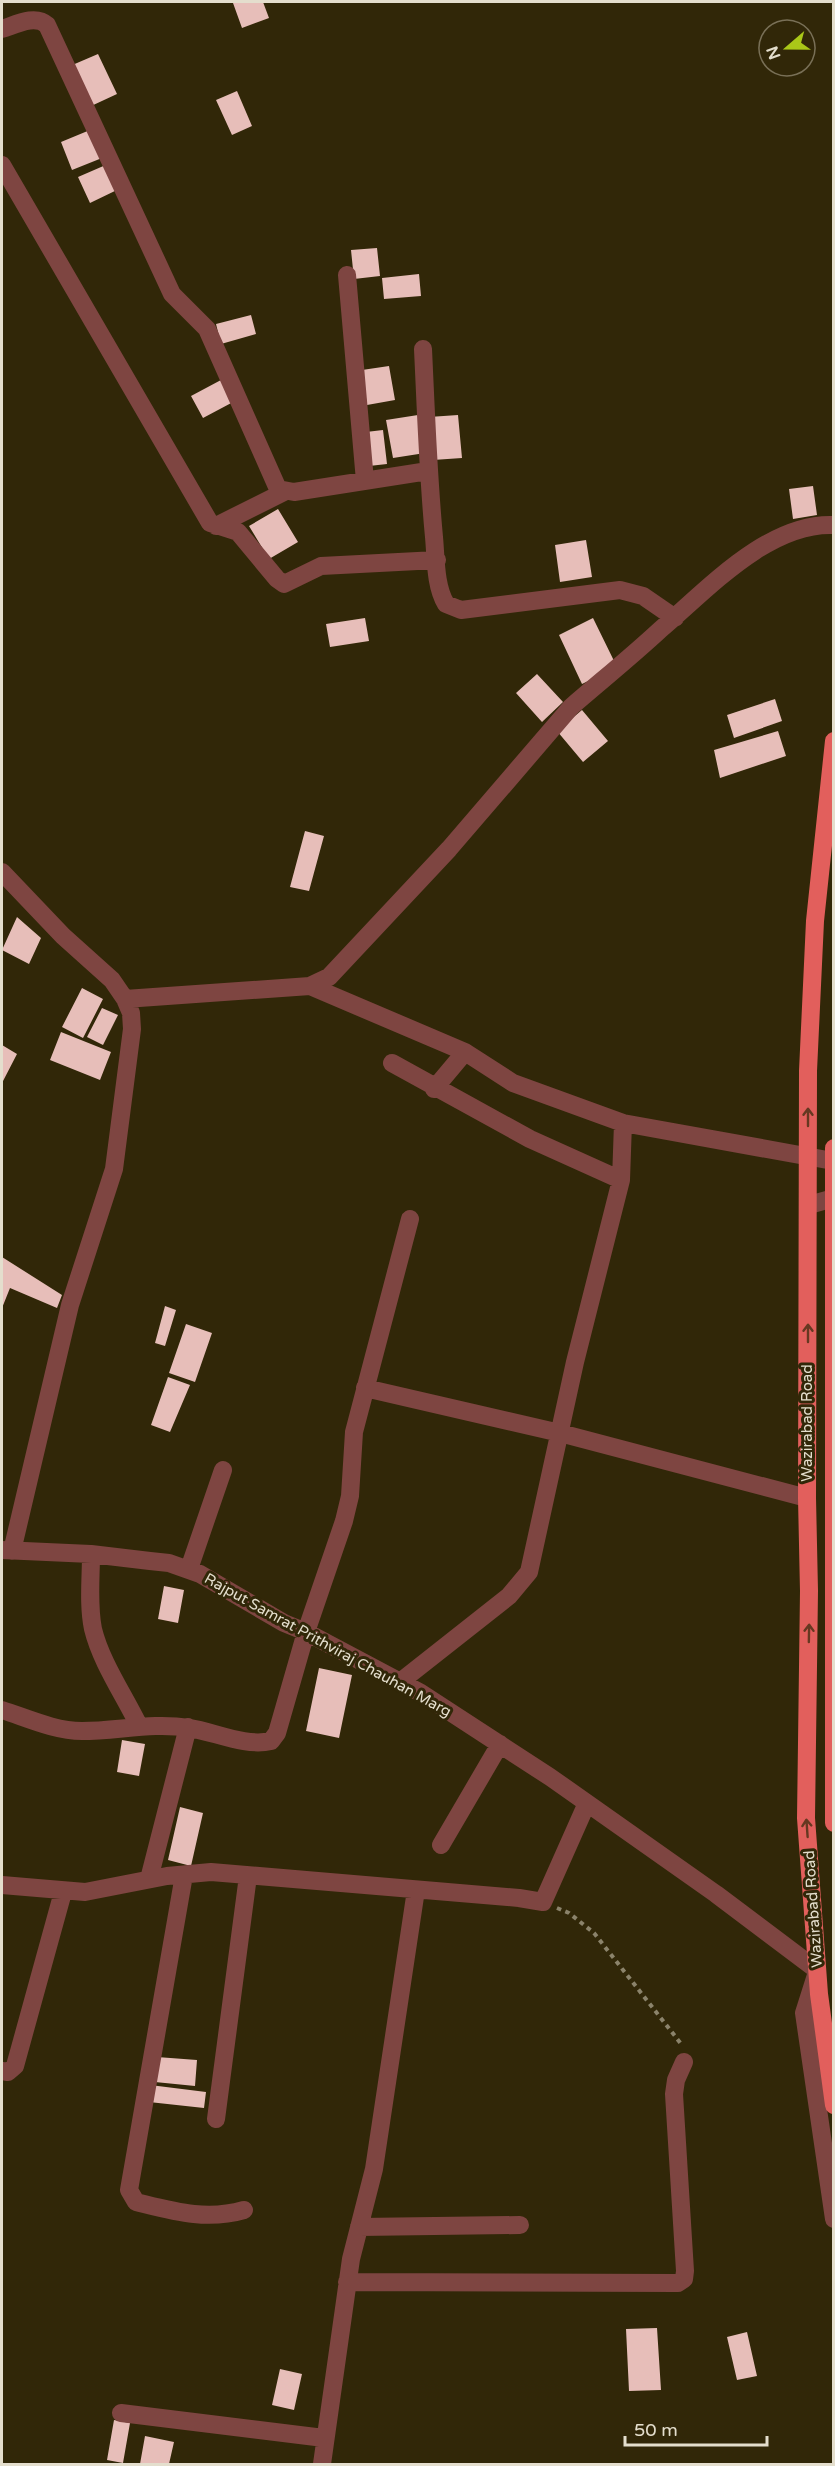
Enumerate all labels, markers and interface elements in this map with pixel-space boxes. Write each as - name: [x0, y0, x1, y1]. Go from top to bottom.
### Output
- north arrow: [757, 18, 817, 78]
- text: N: [762, 43, 785, 62]
- one-way arrow: [802, 1108, 814, 1128]
- one-way arrow: [802, 1324, 814, 1344]
- street label: Wazirabad Road: [798, 1364, 816, 1482]
- street label: Rajput Samrat Prithviraj Chauhan Marg: [201, 1569, 455, 1721]
- one-way arrow: [803, 1624, 815, 1644]
- one-way arrow: [801, 1819, 812, 1839]
- street label: Wazirabad Road: [800, 1850, 826, 1968]
- scale bar: [625, 2409, 768, 2447]
- text: 50 m: [634, 2419, 678, 2441]

